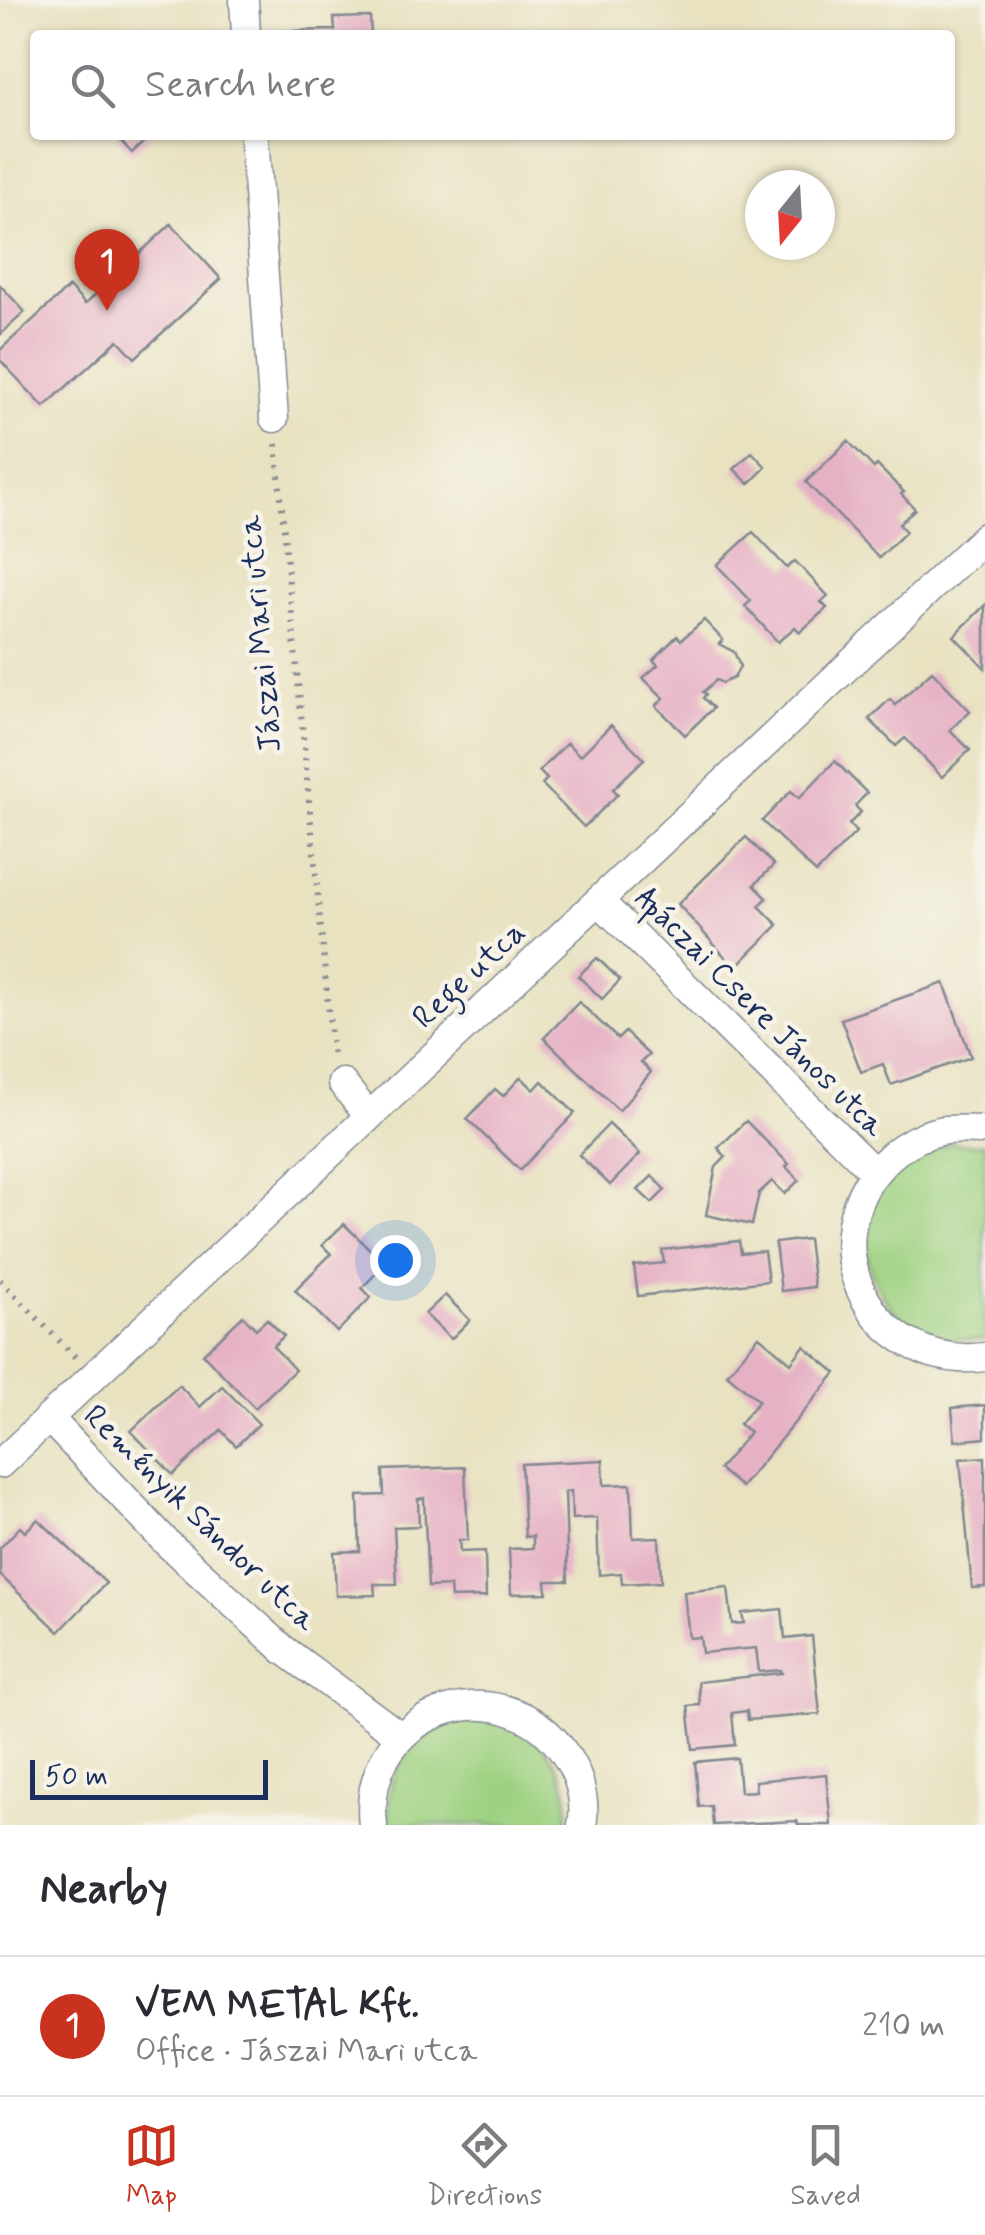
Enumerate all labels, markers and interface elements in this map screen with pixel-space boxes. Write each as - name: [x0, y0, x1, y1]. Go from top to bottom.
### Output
- search box: [30, 30, 955, 140]
- icon: search: [65, 58, 120, 113]
- text: Search here: [145, 61, 336, 110]
- north arrow: [745, 170, 835, 260]
- pin: 1: [74, 228, 140, 311]
- street label: Jászai Mari utca: [230, 513, 292, 754]
- street label: Apáczai Csere János utca: [623, 878, 894, 1149]
- street label: Rege utca: [404, 912, 537, 1041]
- your location: [370, 1235, 421, 1286]
- street label: Reményik Sándor utca: [74, 1396, 326, 1642]
- scale bar: [30, 1755, 268, 1800]
- text: 50 m: [45, 1759, 108, 1796]
- text: Nearby: [40, 1863, 168, 1918]
- text: VEM METAL Kft.: [135, 1981, 419, 2030]
- text: 1: [65, 2005, 80, 2047]
- text: 210 m: [862, 2005, 945, 2047]
- text: Office · Jászai Mari utca: [135, 2030, 477, 2072]
- tab: Map: [124, 2118, 179, 2215]
- tab: Directions: [427, 2118, 542, 2215]
- tab: Saved: [790, 2118, 861, 2215]

